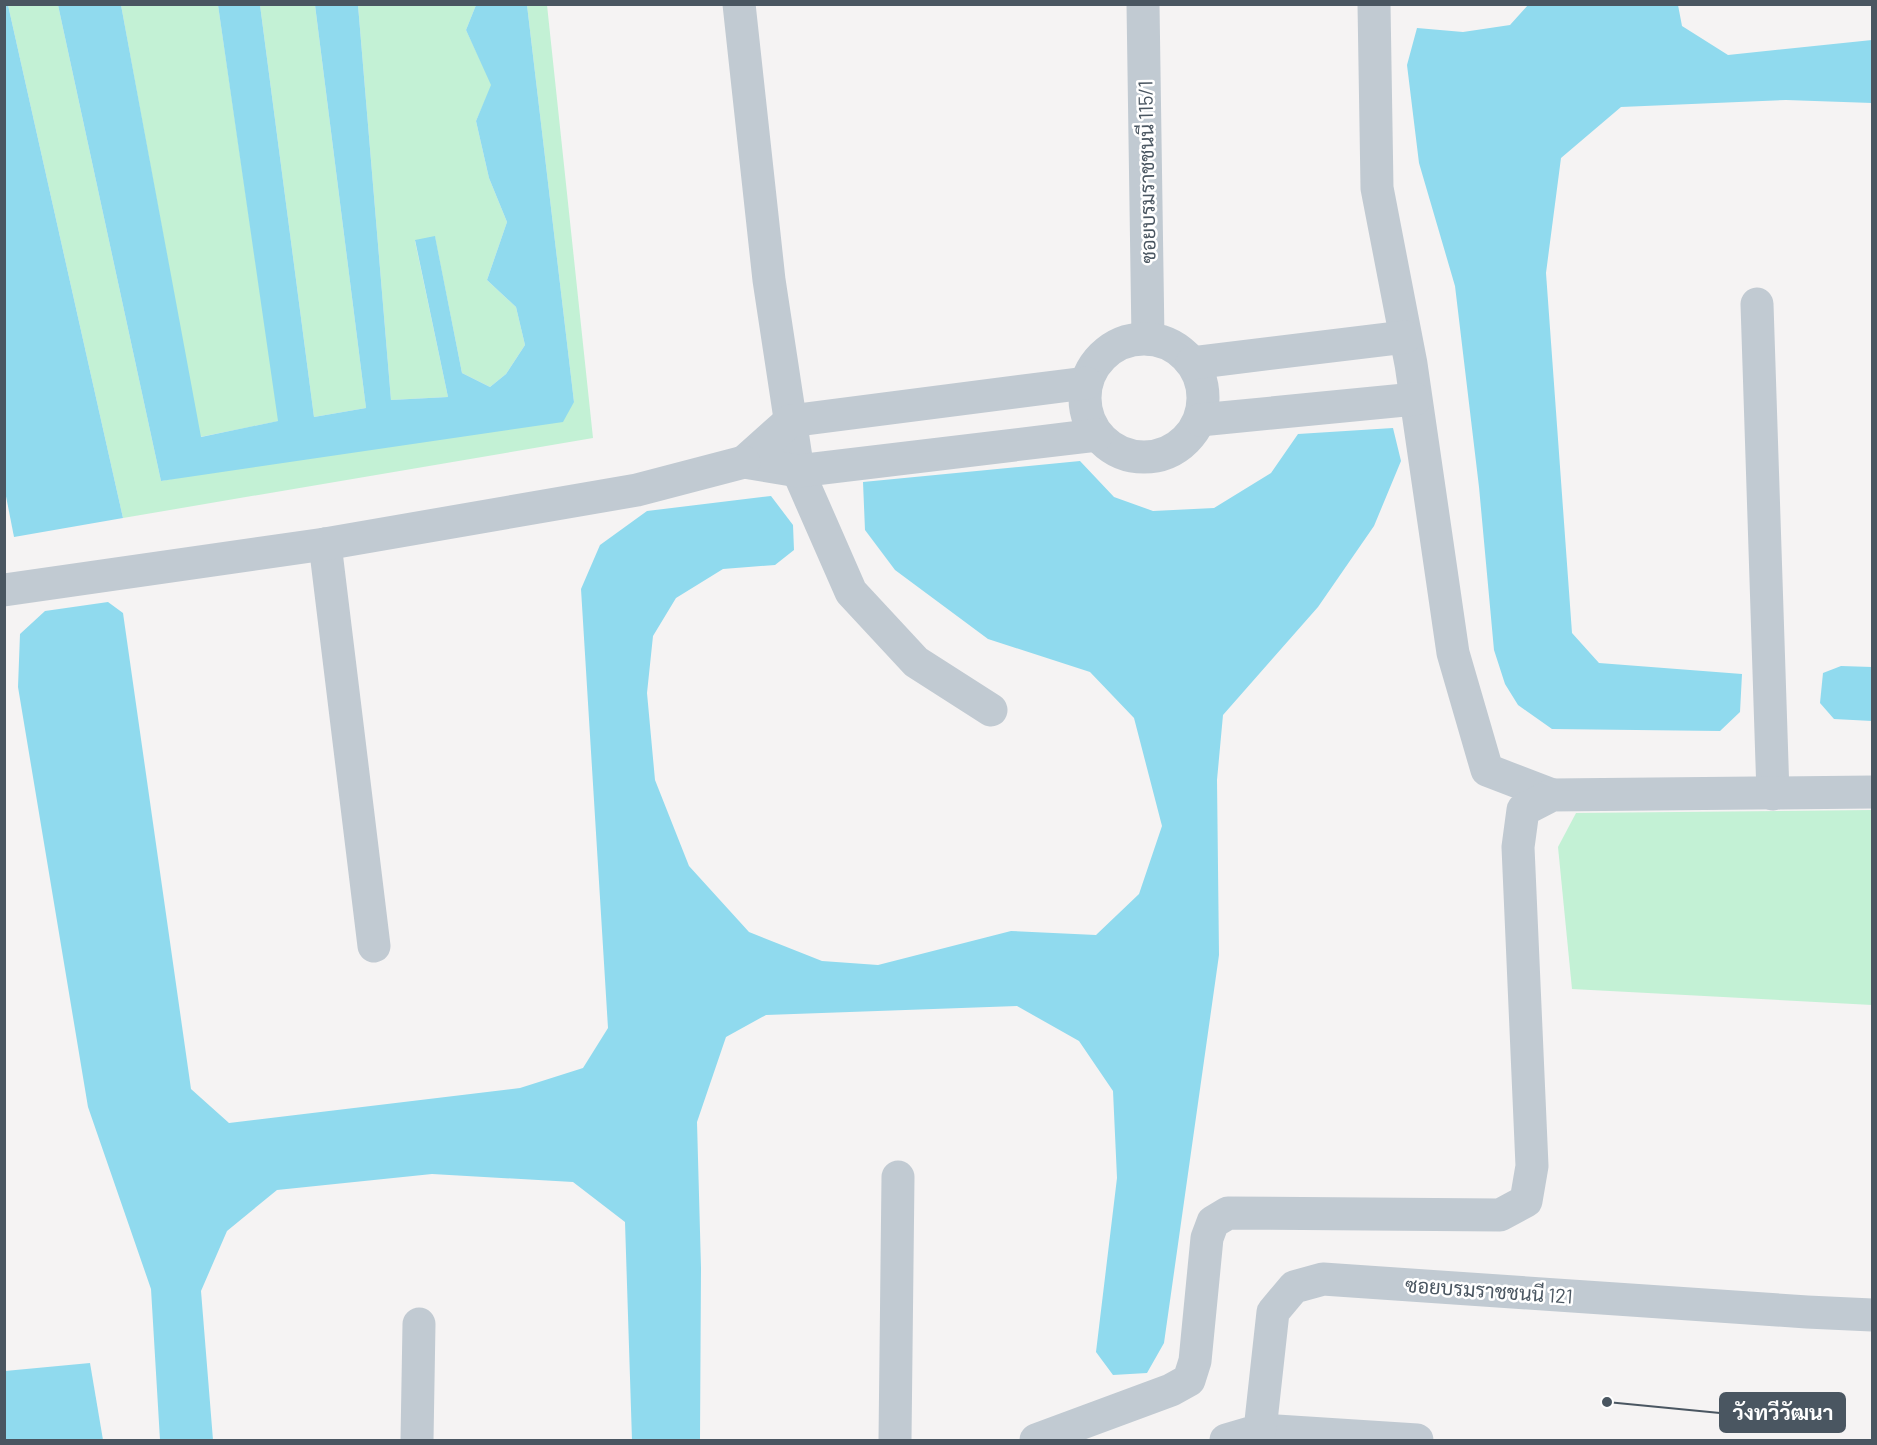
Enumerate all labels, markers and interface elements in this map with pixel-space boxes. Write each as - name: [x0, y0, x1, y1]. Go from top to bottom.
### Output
- street label: ซอยบรมราชชนนี 115/1: [1132, 80, 1160, 264]
- street label: ซอยบรมราชชนนี 121: [1404, 1272, 1574, 1308]
- callout: วังทวีวัฒนา: [1720, 1393, 1845, 1432]
- text: วังทวีวัฒนา: [1733, 1399, 1833, 1424]

